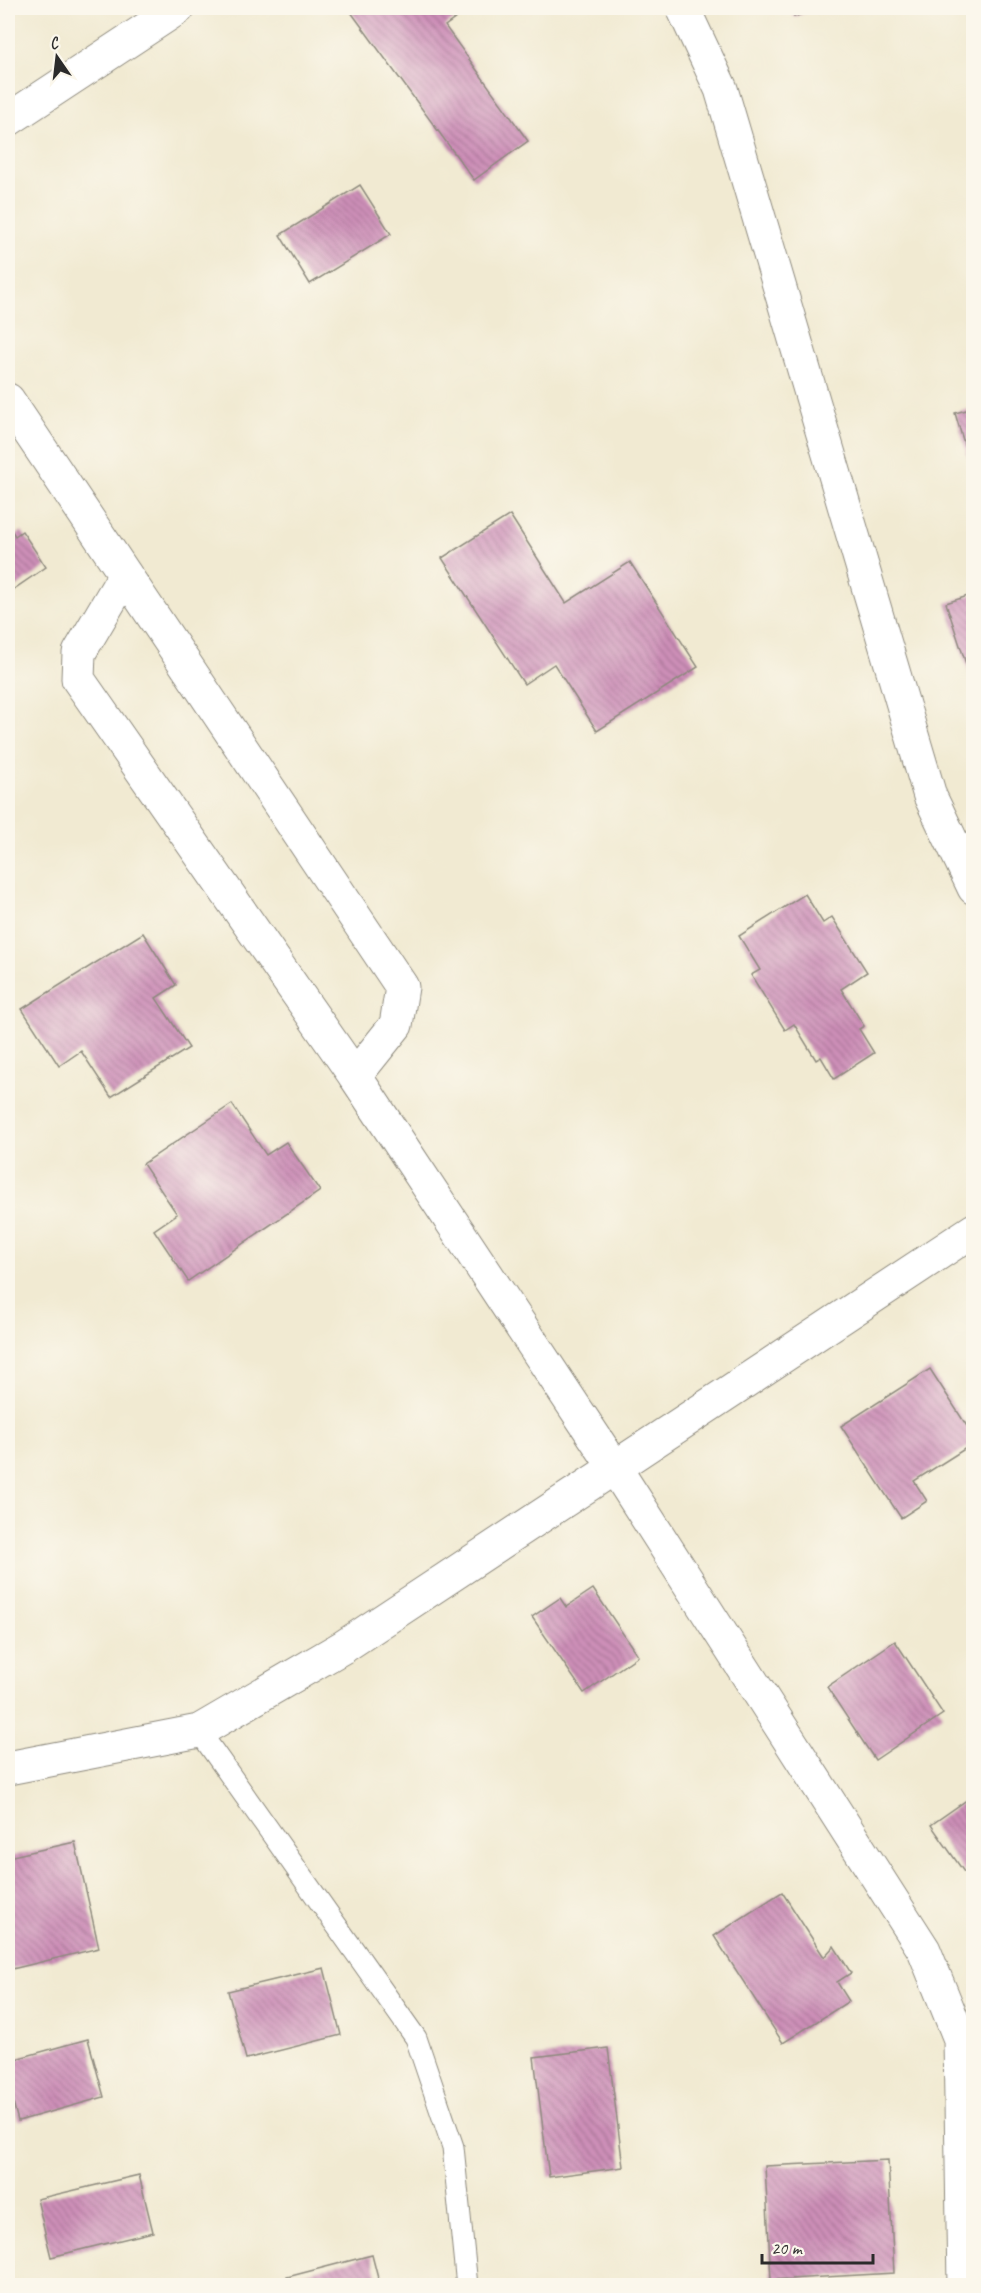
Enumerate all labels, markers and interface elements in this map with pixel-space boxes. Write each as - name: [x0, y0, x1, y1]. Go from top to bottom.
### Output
- north arrow: [27, 27, 87, 87]
- text: С: [47, 32, 62, 54]
- scale bar: [762, 2227, 873, 2265]
- text: 20 m: [771, 2237, 804, 2259]

